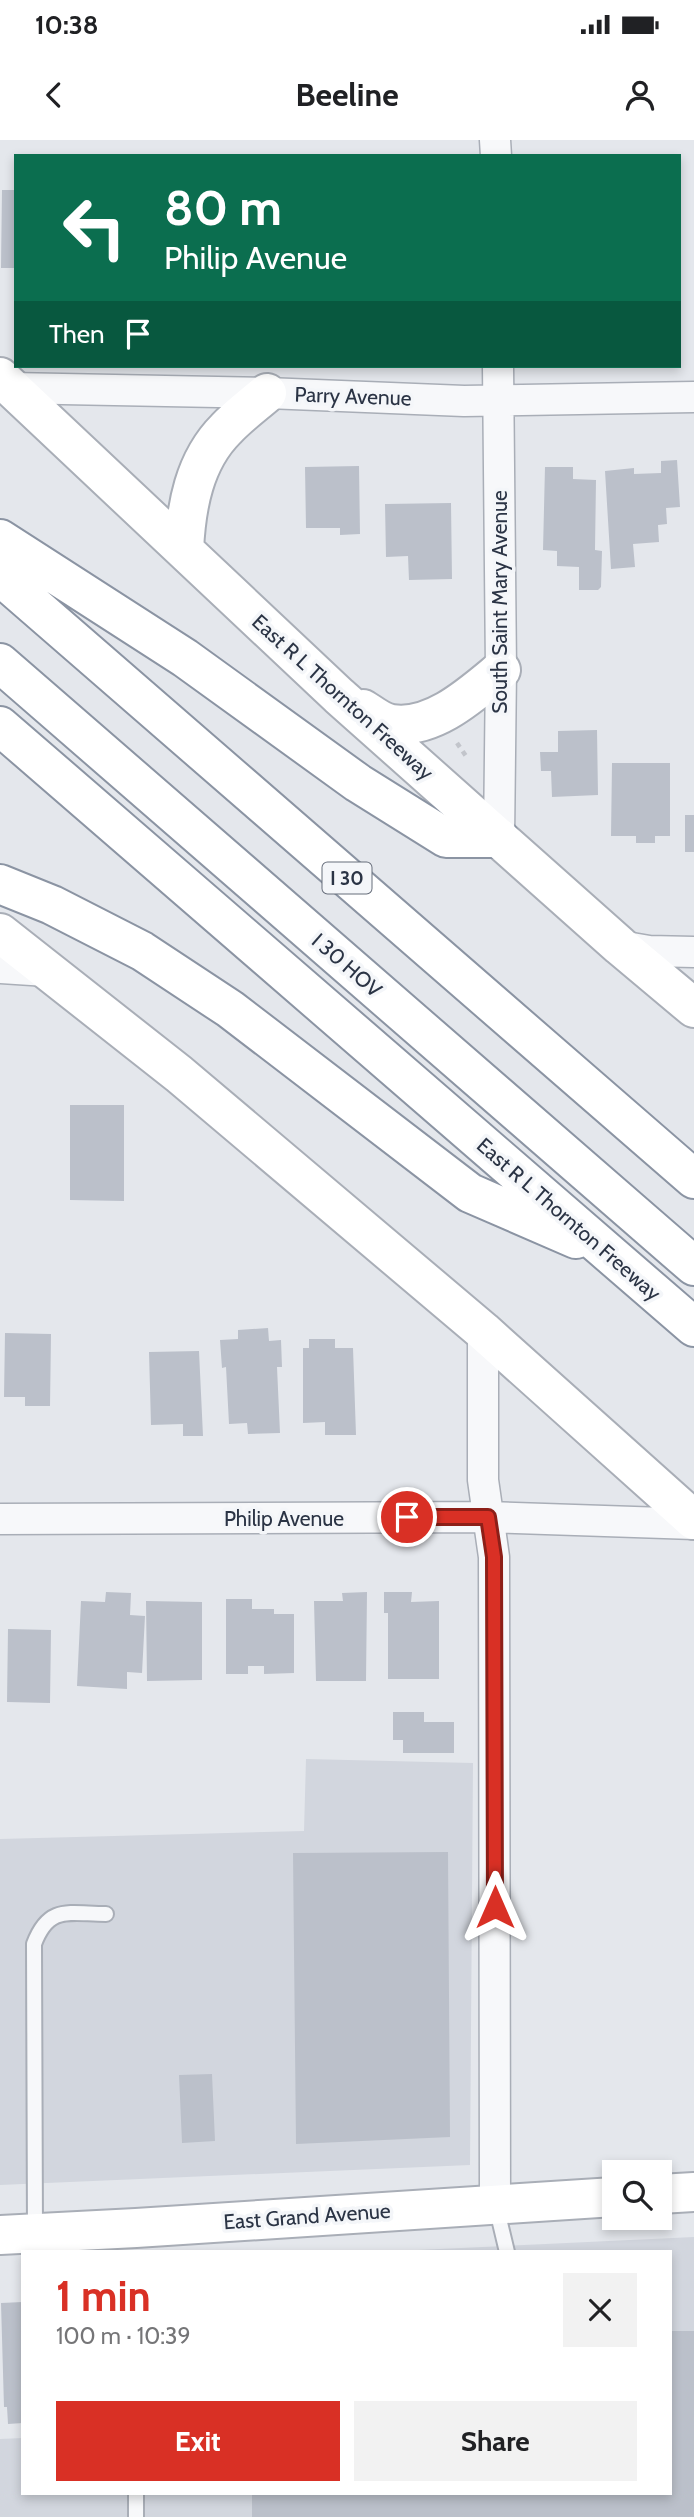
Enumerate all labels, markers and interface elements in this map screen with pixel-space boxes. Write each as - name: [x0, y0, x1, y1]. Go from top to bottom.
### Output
- text: 10:38: [35, 9, 98, 41]
- text: Beeline: [295, 75, 399, 114]
- icon: back: [35, 76, 73, 114]
- icon: person: [621, 76, 659, 114]
- text: 80 m: [164, 178, 282, 237]
- icon: left: [49, 182, 140, 273]
- text: Philip Avenue: [164, 238, 347, 277]
- icon: arrive: [119, 315, 157, 353]
- text: Then: [49, 318, 105, 350]
- street label: Parry Avenue: [294, 381, 412, 411]
- street label: South Saint Mary Avenue: [487, 490, 512, 714]
- street label: East R L Thornton Freeway: [247, 609, 439, 785]
- road number: I 30: [322, 862, 372, 894]
- street label: I 30 HOV: [307, 928, 387, 1002]
- street label: East R L Thornton Freeway: [472, 1132, 666, 1306]
- pin: [377, 1487, 437, 1547]
- icon: arrive: [388, 1498, 426, 1536]
- street label: Philip Avenue: [224, 1506, 344, 1531]
- position arrow: [458, 1870, 532, 1944]
- map controls: [602, 2160, 672, 2230]
- button: search: [602, 2160, 672, 2230]
- street label: East Grand Avenue: [223, 2198, 392, 2234]
- text: 1 min: [56, 2270, 151, 2322]
- button: close: [563, 2273, 637, 2347]
- text: 100 m · 10:39: [56, 2322, 191, 2350]
- button: Exit: [56, 2401, 340, 2481]
- button: Share: [354, 2401, 637, 2481]

